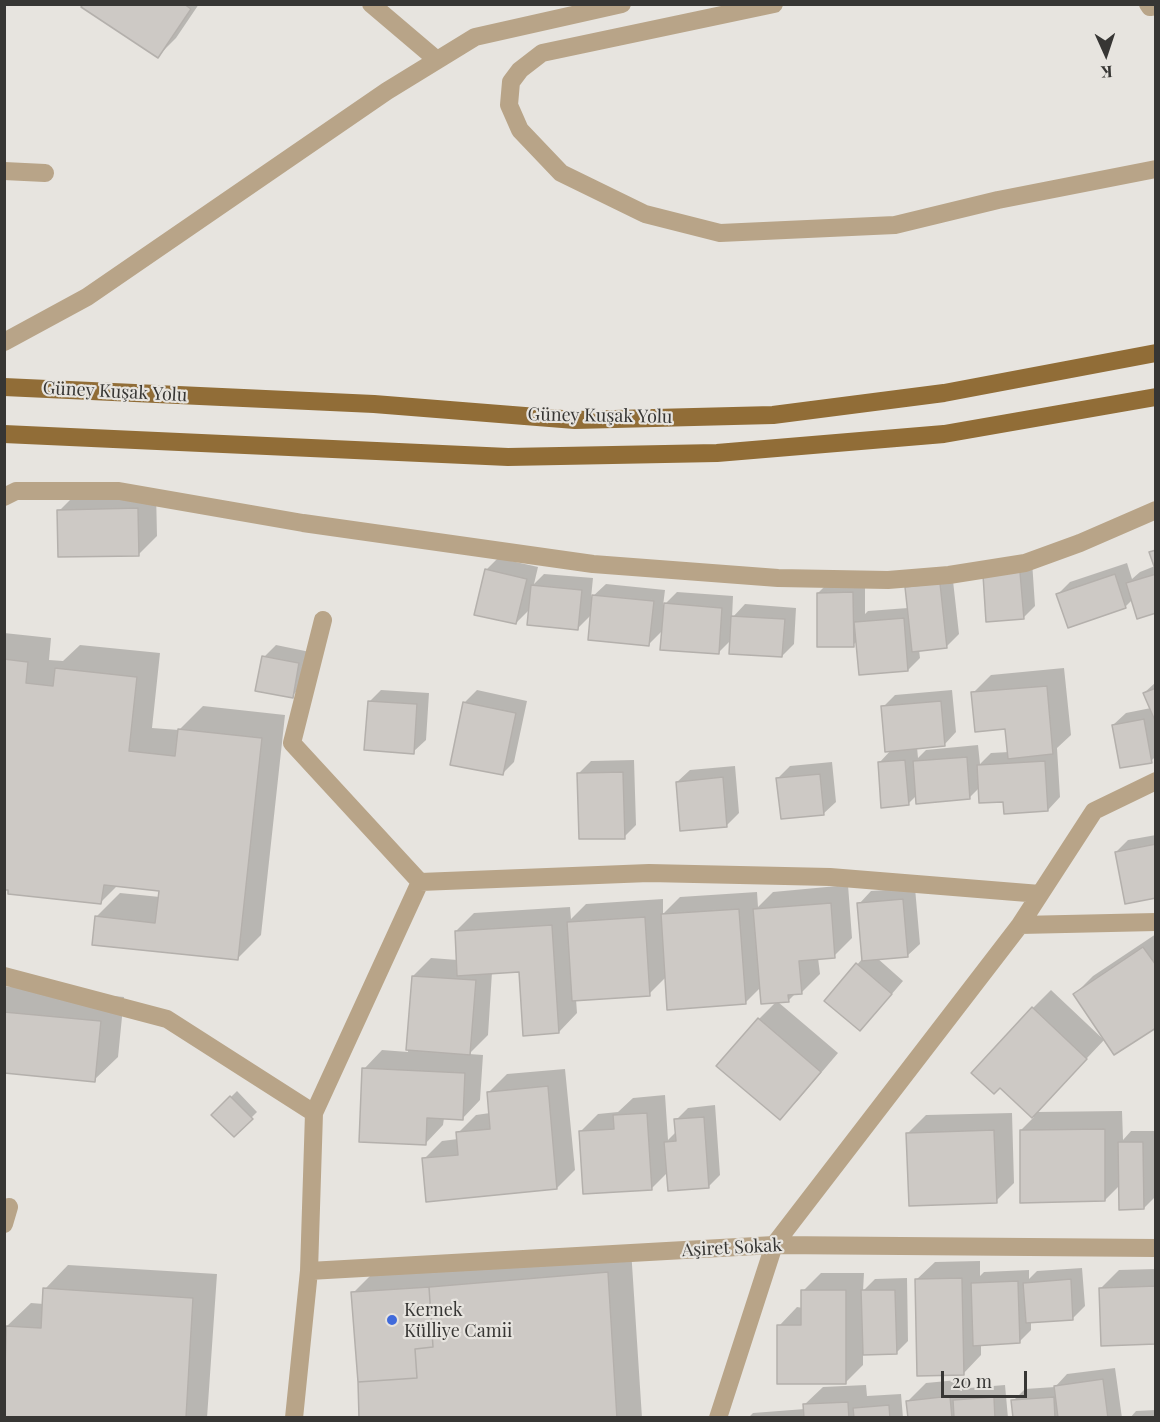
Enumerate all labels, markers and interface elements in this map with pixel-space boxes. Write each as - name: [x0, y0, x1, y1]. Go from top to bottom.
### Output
- north arrow: [1076, 24, 1136, 84]
- text: K: [1101, 62, 1113, 83]
- street label: Güney Kuşak Yolu: [42, 377, 188, 407]
- street label: Güney Kuşak Yolu: [527, 404, 673, 428]
- street label: Aşiret Sokak: [681, 1235, 783, 1261]
- place label: Kernek Külliye Camii: [404, 1299, 512, 1342]
- marker: Kernek Külliye Camii: [385, 1313, 399, 1327]
- scale bar: [944, 1359, 1030, 1397]
- text: 20 m: [952, 1369, 992, 1393]

